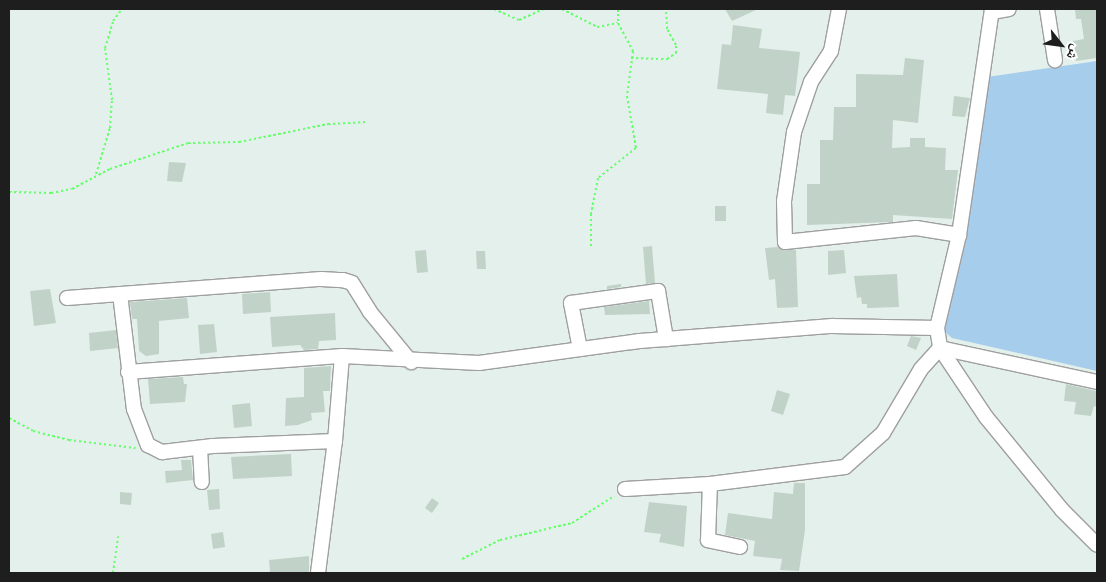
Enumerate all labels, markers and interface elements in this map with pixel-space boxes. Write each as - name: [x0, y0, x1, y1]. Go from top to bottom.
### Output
- north arrow: [1036, 20, 1086, 70]
- text: ش: [1062, 42, 1086, 63]

